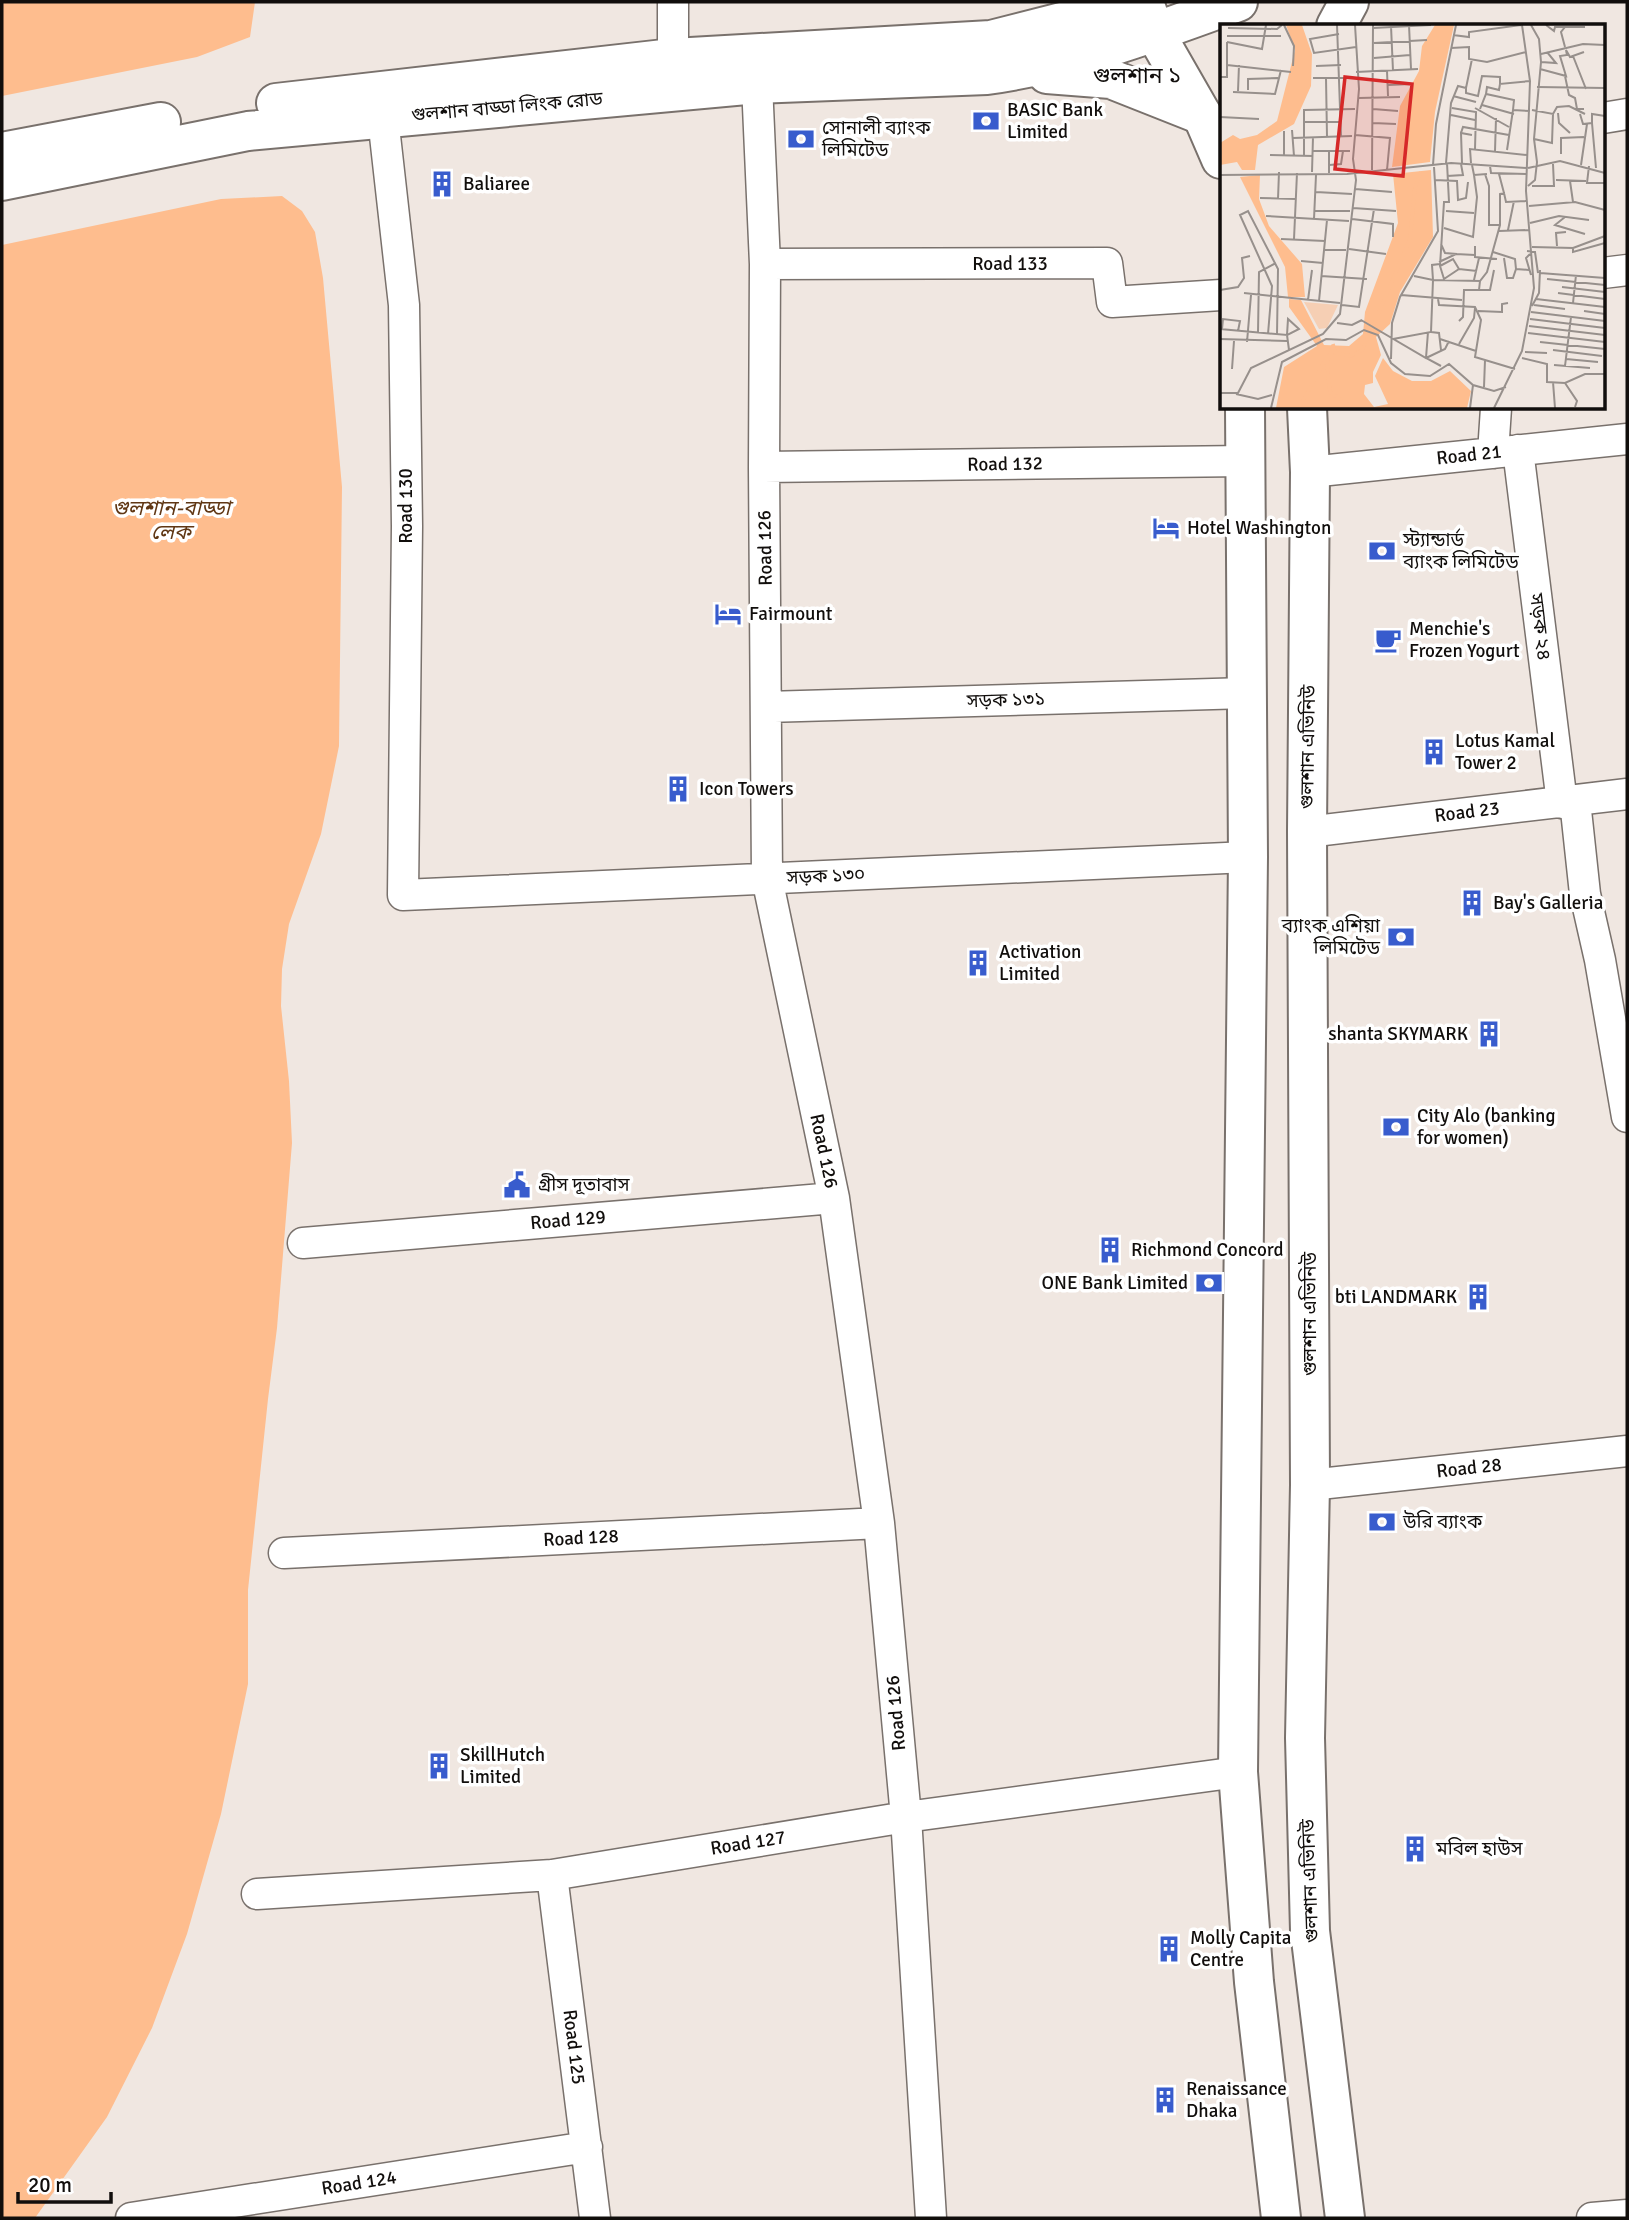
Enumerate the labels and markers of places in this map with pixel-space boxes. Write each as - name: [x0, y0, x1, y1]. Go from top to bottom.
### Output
- place label: BASIC Bank Limited: [1007, 98, 1103, 144]
- bank icon: BASIC Bank Limited: [971, 106, 1001, 136]
- place label: সোনালী ব্যাংক লিমিটেড: [821, 116, 931, 162]
- bank icon: সোনালী ব্যাংক লিমিটেড: [786, 124, 816, 154]
- building icon: Baliaree: [427, 169, 457, 199]
- place label: Baliaree: [463, 172, 530, 196]
- hotel icon: Hotel Washington: [1151, 513, 1181, 543]
- place label: Hotel Washington: [1187, 516, 1331, 540]
- place label: স্ট্যান্ডার্ড ব্যাংক লিমিটেড: [1402, 528, 1519, 574]
- bank icon: স্ট্যান্ডার্ড ব্যাংক লিমিটেড: [1367, 536, 1397, 566]
- hotel icon: Fairmount: [713, 599, 743, 629]
- place label: Fairmount: [749, 602, 833, 626]
- place label: Menchie's Frozen Yogurt: [1409, 617, 1520, 663]
- cafe icon: Menchie's Frozen Yogurt: [1373, 625, 1403, 655]
- place label: Lotus Kamal Tower 2: [1455, 729, 1555, 775]
- building icon: Lotus Kamal Tower 2: [1419, 737, 1449, 767]
- building icon: Icon Towers: [663, 774, 693, 804]
- place label: Icon Towers: [699, 777, 794, 801]
- building icon: Bay's Galleria: [1457, 888, 1487, 918]
- place label: Bay's Galleria: [1493, 891, 1603, 915]
- place label: ব্যাংক এশিয়া লিমিটেড: [1281, 914, 1381, 960]
- bank icon: ব্যাংক এশিয়া লিমিটেড: [1386, 922, 1416, 952]
- place label: Activation Limited: [999, 940, 1081, 986]
- building icon: Activation Limited: [963, 948, 993, 978]
- building icon: shanta SKYMARK: [1474, 1019, 1504, 1049]
- place label: shanta SKYMARK: [1328, 1022, 1469, 1046]
- place label: City Alo (banking for women): [1417, 1104, 1555, 1150]
- bank icon: City Alo (banking for women): [1381, 1112, 1411, 1142]
- public building icon: গ্রীস দূতাবাস: [502, 1170, 532, 1200]
- place label: গ্রীস দূতাবাস: [538, 1173, 631, 1197]
- building icon: Richmond Concord: [1095, 1235, 1125, 1265]
- place label: Richmond Concord: [1131, 1238, 1284, 1262]
- bank icon: ONE Bank Limited: [1194, 1268, 1224, 1298]
- place label: ONE Bank Limited: [1041, 1271, 1188, 1295]
- building icon: bti LANDMARK: [1463, 1282, 1493, 1312]
- place label: bti LANDMARK: [1335, 1285, 1458, 1309]
- bank icon: উরি ব্যাংক: [1367, 1507, 1397, 1537]
- place label: উরি ব্যাংক: [1402, 1510, 1483, 1534]
- place label: SkillHutch Limited: [460, 1743, 545, 1789]
- building icon: SkillHutch Limited: [424, 1751, 454, 1781]
- building icon: মবিল হাউস: [1400, 1834, 1430, 1864]
- place label: মবিল হাউস: [1435, 1837, 1524, 1861]
- place label: Molly Capita Centre: [1190, 1926, 1291, 1972]
- building icon: Molly Capita Centre: [1154, 1934, 1184, 1964]
- place label: Renaissance Dhaka: [1186, 2077, 1287, 2123]
- building icon: Renaissance Dhaka: [1150, 2085, 1180, 2115]

